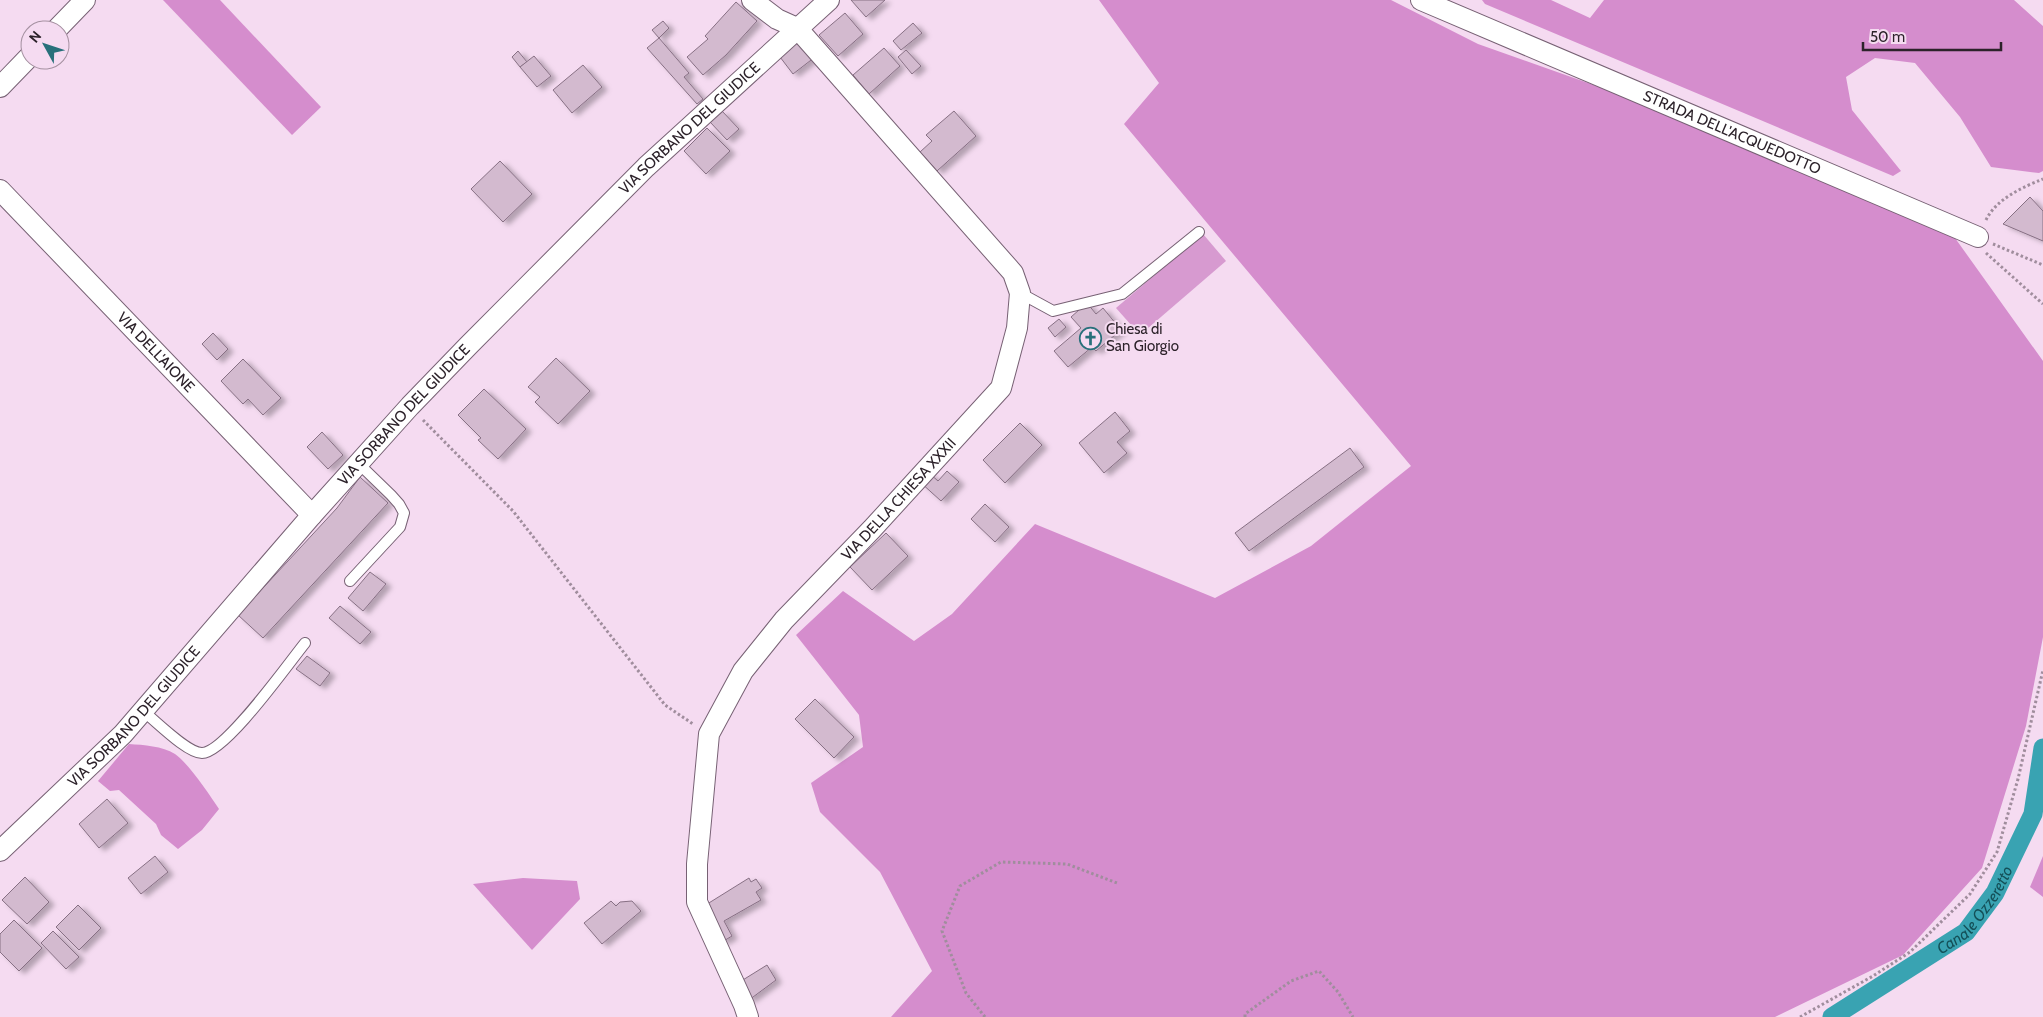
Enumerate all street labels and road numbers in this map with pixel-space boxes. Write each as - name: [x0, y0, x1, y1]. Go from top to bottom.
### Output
- street label: VIA SORBANO DEL GIUDICE: [615, 58, 764, 198]
- street label: STRADA DELL'ACQUEDOTTO: [1640, 87, 1824, 178]
- street label: VIA DELL'AIONE: [113, 309, 198, 396]
- street label: VIA SORBANO DEL GIUDICE: [334, 341, 474, 489]
- street label: VIA DELLA CHIESA XXXII: [838, 434, 960, 564]
- street label: VIA SORBANO DEL GIUDICE: [64, 642, 204, 791]

